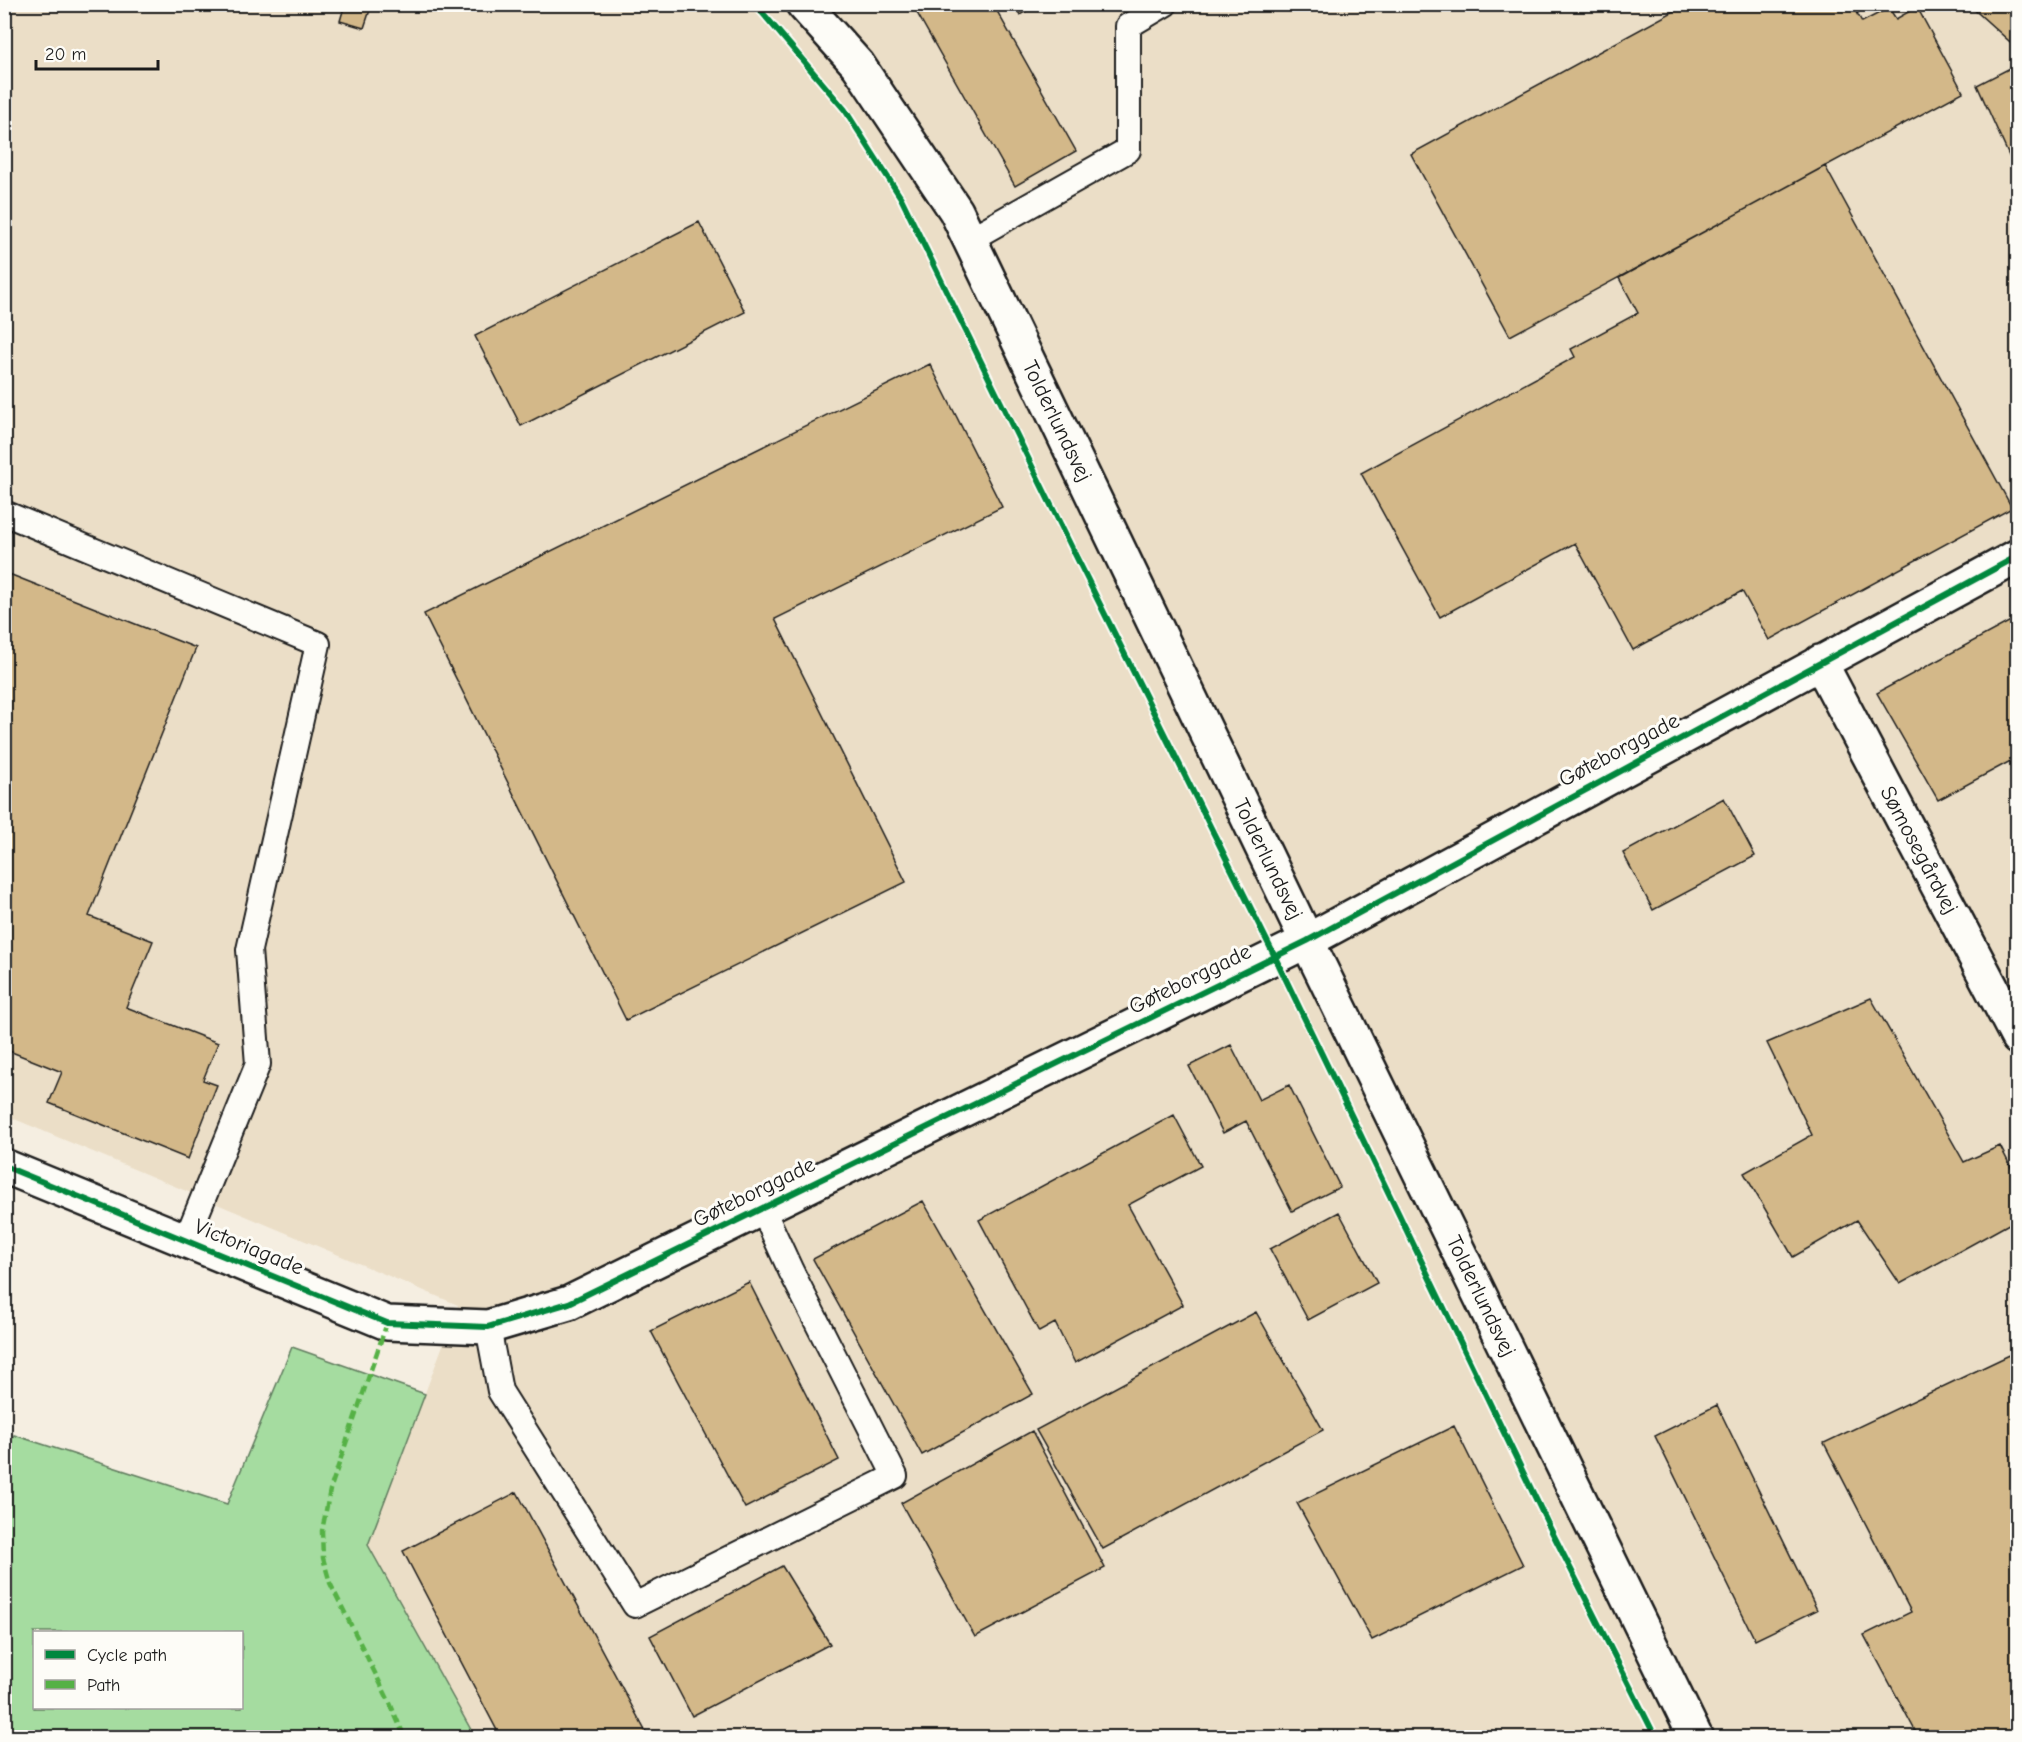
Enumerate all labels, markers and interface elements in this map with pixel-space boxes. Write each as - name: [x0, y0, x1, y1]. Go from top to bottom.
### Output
- scale bar: [36, 33, 158, 71]
- text: 20 m: [45, 44, 86, 65]
- street label: Tolderlundsvej: [1017, 356, 1097, 486]
- street label: Gøteborggade: [1554, 707, 1684, 793]
- street label: Sømosegårdvej: [1874, 782, 1964, 918]
- street label: Tolderlundsvej: [1228, 794, 1308, 924]
- street label: Gøteborggade: [1125, 938, 1255, 1020]
- street label: Gøteborggade: [689, 1151, 819, 1233]
- street label: Victoriagade: [191, 1213, 307, 1281]
- street label: Tolderlundsvej: [1441, 1231, 1521, 1361]
- legend: [33, 1631, 243, 1709]
- text: Cycle path: [87, 1645, 167, 1666]
- text: Path: [87, 1675, 120, 1696]

